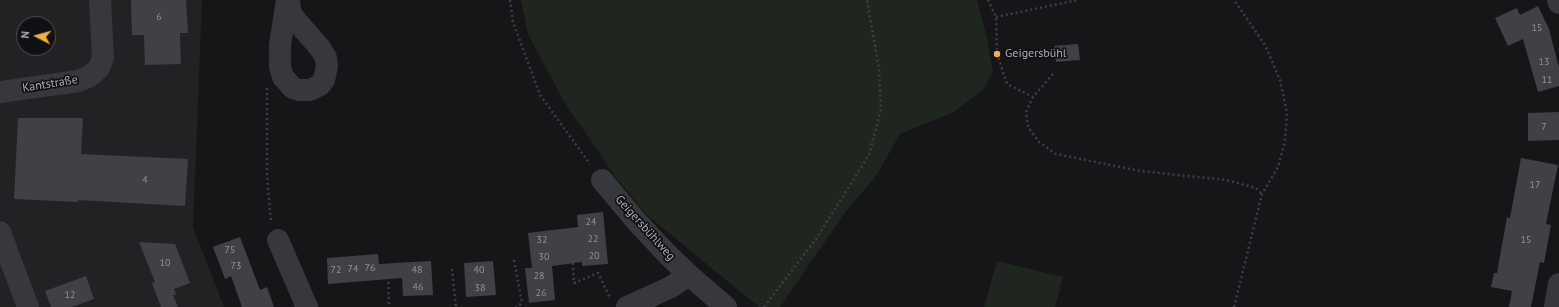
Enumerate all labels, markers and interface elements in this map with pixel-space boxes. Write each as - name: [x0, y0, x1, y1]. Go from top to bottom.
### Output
- house number: 6: [156, 11, 162, 23]
- north arrow: [16, 16, 56, 56]
- house number: 15: [1532, 22, 1542, 34]
- text: N: [18, 31, 32, 39]
- place label: Geigersbühl: [1005, 47, 1066, 61]
- marker: Geigersbühl: [992, 49, 1002, 59]
- house number: 13: [1539, 56, 1549, 68]
- street label: Kantstraße: [21, 73, 79, 95]
- house number: 11: [1542, 74, 1552, 86]
- house number: 7: [1541, 121, 1547, 133]
- house number: 4: [142, 174, 148, 186]
- house number: 17: [1530, 179, 1540, 191]
- street label: Geigersbühlweg: [612, 193, 678, 263]
- house number: 24: [586, 216, 596, 228]
- house number: 22: [588, 233, 598, 245]
- house number: 32: [537, 234, 547, 246]
- house number: 15: [1521, 234, 1531, 246]
- house number: 75: [225, 244, 235, 256]
- house number: 20: [589, 250, 599, 262]
- house number: 30: [539, 251, 549, 263]
- house number: 10: [160, 257, 170, 269]
- house number: 73: [231, 260, 241, 272]
- house number: 76: [365, 262, 375, 274]
- house number: 74: [348, 263, 358, 275]
- house number: 72: [331, 264, 341, 276]
- house number: 48: [412, 264, 422, 276]
- house number: 40: [474, 264, 484, 276]
- house number: 28: [534, 270, 544, 282]
- house number: 46: [413, 281, 423, 293]
- house number: 38: [475, 282, 485, 294]
- house number: 26: [536, 287, 546, 299]
- house number: 12: [65, 289, 75, 301]

